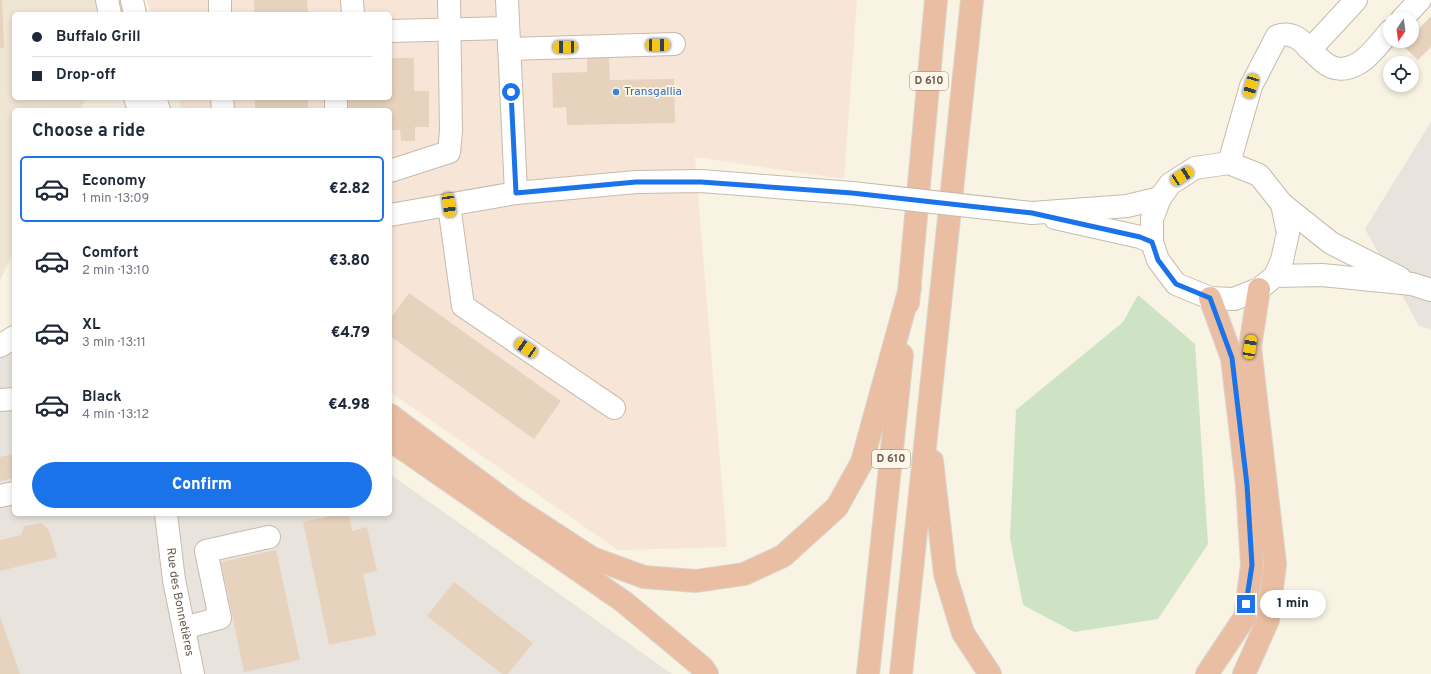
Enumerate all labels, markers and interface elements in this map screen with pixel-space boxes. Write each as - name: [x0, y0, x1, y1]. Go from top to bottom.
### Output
- north arrow: [1383, 12, 1419, 48]
- map controls: [1383, 12, 1419, 92]
- text: Buffalo Grill: [56, 28, 141, 47]
- car: [646, 39, 670, 51]
- car: [553, 41, 577, 53]
- button: locate: [1383, 56, 1419, 92]
- text: Drop-off: [56, 66, 116, 85]
- road number: D 610: [910, 72, 948, 90]
- car: [1242, 73, 1260, 99]
- route start: [502, 83, 520, 101]
- place label: Transgallia: [624, 84, 682, 100]
- marker: Transgallia: [611, 87, 621, 97]
- text: Choose a ride: [32, 120, 145, 143]
- car: [1169, 164, 1195, 188]
- icon: car: [34, 171, 70, 207]
- text: Economy: [82, 172, 146, 191]
- text: €2.82: [329, 180, 370, 199]
- text: 1 min · 13:09: [82, 191, 149, 207]
- car: [441, 192, 457, 218]
- icon: car: [34, 243, 70, 279]
- text: Comfort: [82, 244, 139, 263]
- text: €3.80: [329, 252, 370, 271]
- text: 2 min · 13:10: [82, 263, 150, 279]
- icon: car: [34, 315, 70, 351]
- text: XL: [82, 316, 100, 335]
- text: €4.79: [331, 324, 370, 343]
- car: [1242, 334, 1258, 360]
- text: 3 min · 13:11: [82, 335, 146, 351]
- car: [513, 336, 539, 360]
- icon: car: [34, 387, 70, 423]
- text: Black: [82, 388, 122, 407]
- text: €4.98: [328, 396, 370, 415]
- text: 4 min · 13:12: [82, 407, 149, 423]
- road number: D 610: [872, 450, 910, 468]
- button: Confirm: [32, 462, 372, 508]
- street label: Rue des Bonnetières: [162, 547, 197, 658]
- callout: 1 min: [1260, 590, 1326, 618]
- route end: [1237, 595, 1255, 613]
- text: 1 min: [1277, 596, 1309, 612]

